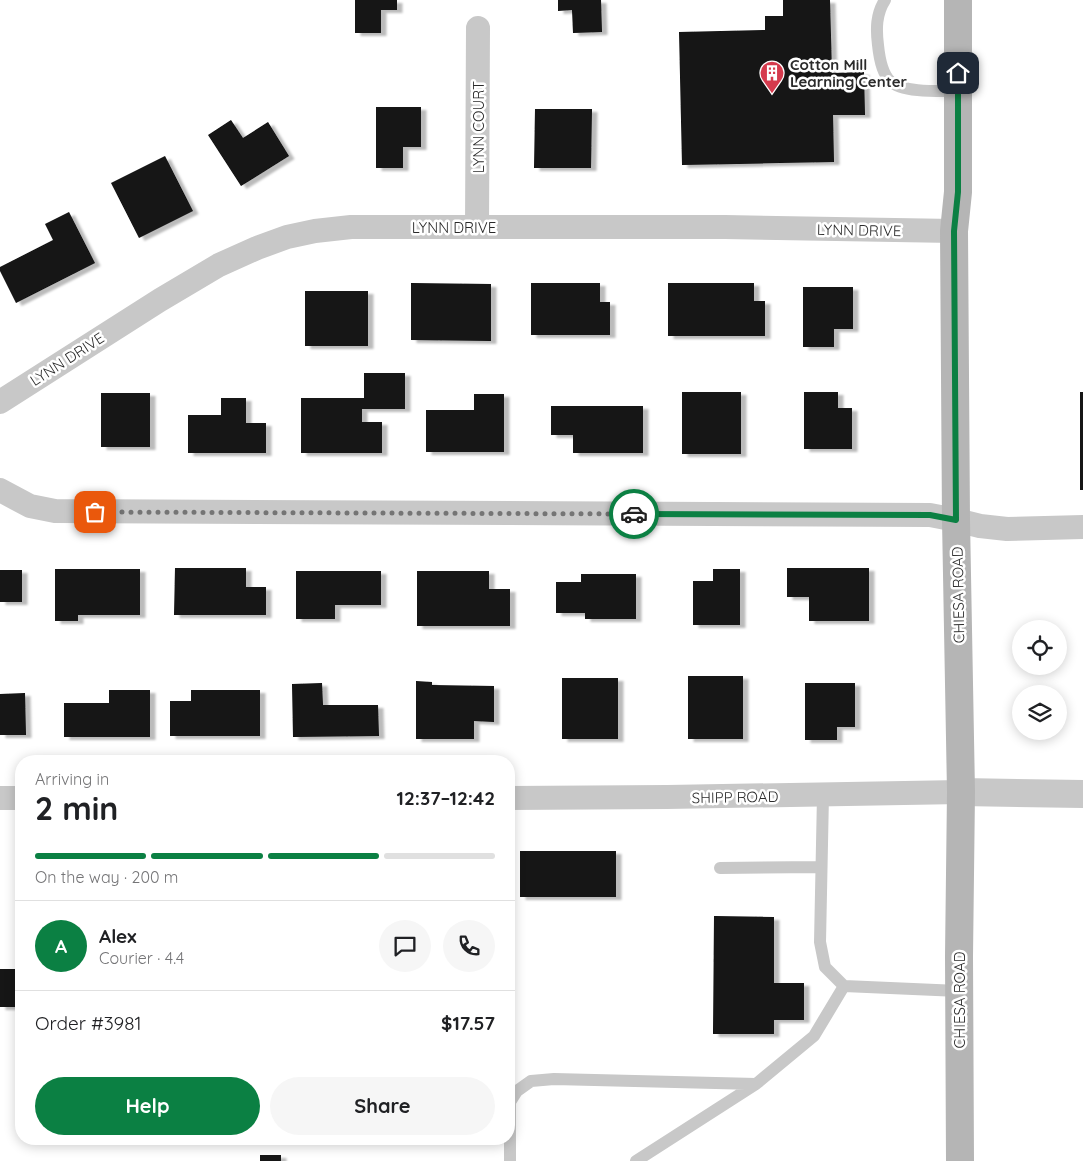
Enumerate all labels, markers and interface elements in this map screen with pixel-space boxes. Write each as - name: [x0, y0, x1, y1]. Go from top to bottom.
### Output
- pin: [937, 52, 979, 94]
- place label: Cotton Mill Learning Center: [790, 55, 908, 91]
- icon: home: [944, 59, 972, 87]
- building icon: Cotton Mill Learning Center: [759, 60, 785, 94]
- street label: LYNN COURT: [469, 81, 488, 173]
- street label: LYNN DRIVE: [412, 218, 496, 237]
- street label: LYNN DRIVE: [817, 220, 901, 240]
- street label: LYNN DRIVE: [26, 328, 108, 390]
- courier: [609, 489, 659, 539]
- pin: [74, 491, 116, 533]
- icon: bag: [81, 498, 109, 526]
- icon: car: [620, 500, 648, 528]
- street label: CHIESA ROAD: [948, 546, 968, 644]
- map controls: [1012, 620, 1067, 740]
- button: locate: [1012, 620, 1067, 675]
- button: layers: [1012, 685, 1067, 740]
- text: Arriving in: [35, 769, 109, 789]
- text: 12:37–12:42: [397, 786, 495, 810]
- street label: SHIPP ROAD: [691, 787, 779, 807]
- text: 2 min: [35, 788, 118, 828]
- text: On the way · 200 m: [35, 867, 178, 887]
- button: chat: [379, 920, 431, 972]
- button: phone: [443, 920, 495, 972]
- text: Alex: [99, 924, 137, 948]
- text: A: [55, 934, 67, 958]
- text: Courier · 4.4: [99, 948, 184, 968]
- street label: CHIESA ROAD: [950, 951, 969, 1048]
- text: Order #3981: [35, 1011, 141, 1035]
- text: $17.57: [441, 1011, 495, 1035]
- button: Help: [35, 1077, 260, 1135]
- button: Share: [270, 1077, 495, 1135]

